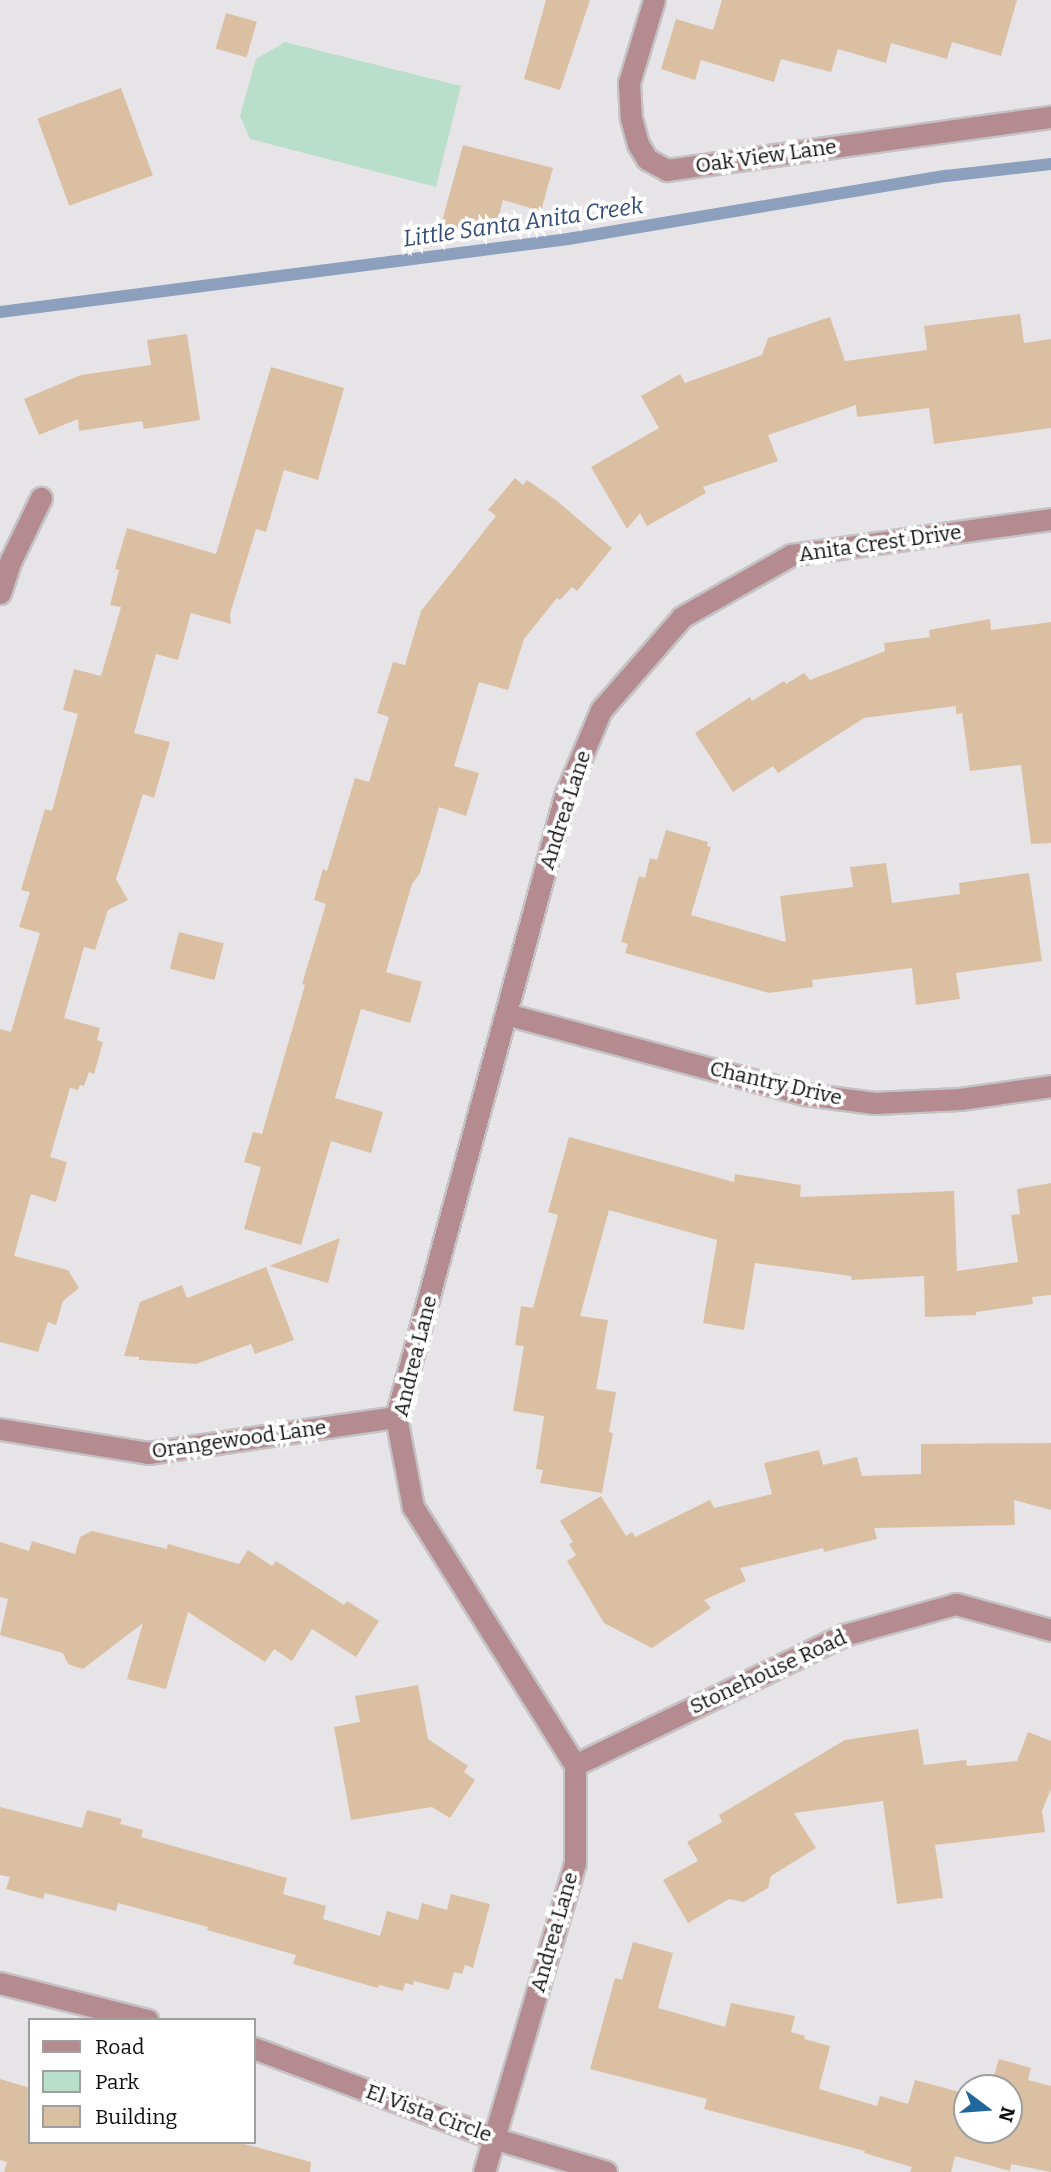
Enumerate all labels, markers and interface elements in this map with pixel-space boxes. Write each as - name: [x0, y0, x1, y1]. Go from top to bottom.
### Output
- street label: Oak View Lane: [694, 134, 838, 178]
- water label: Little Santa Anita Creek: [401, 191, 645, 253]
- street label: Anita Crest Drive: [797, 519, 963, 567]
- street label: Andrea Lane: [534, 747, 596, 873]
- street label: Chantry Drive: [707, 1056, 845, 1110]
- street label: Andrea Lane: [388, 1293, 442, 1419]
- street label: Orangewood Lane: [150, 1414, 328, 1464]
- street label: Stonehouse Road: [686, 1625, 850, 1719]
- street label: Andrea Lane: [525, 1869, 583, 1995]
- legend: [28, 2018, 256, 2144]
- text: Road: [95, 2034, 144, 2060]
- text: Park: [95, 2069, 139, 2095]
- north arrow: [953, 2074, 1023, 2144]
- street label: El Vista Circle: [363, 2079, 495, 2147]
- text: Building: [95, 2104, 177, 2130]
- text: N: [994, 2104, 1020, 2125]

